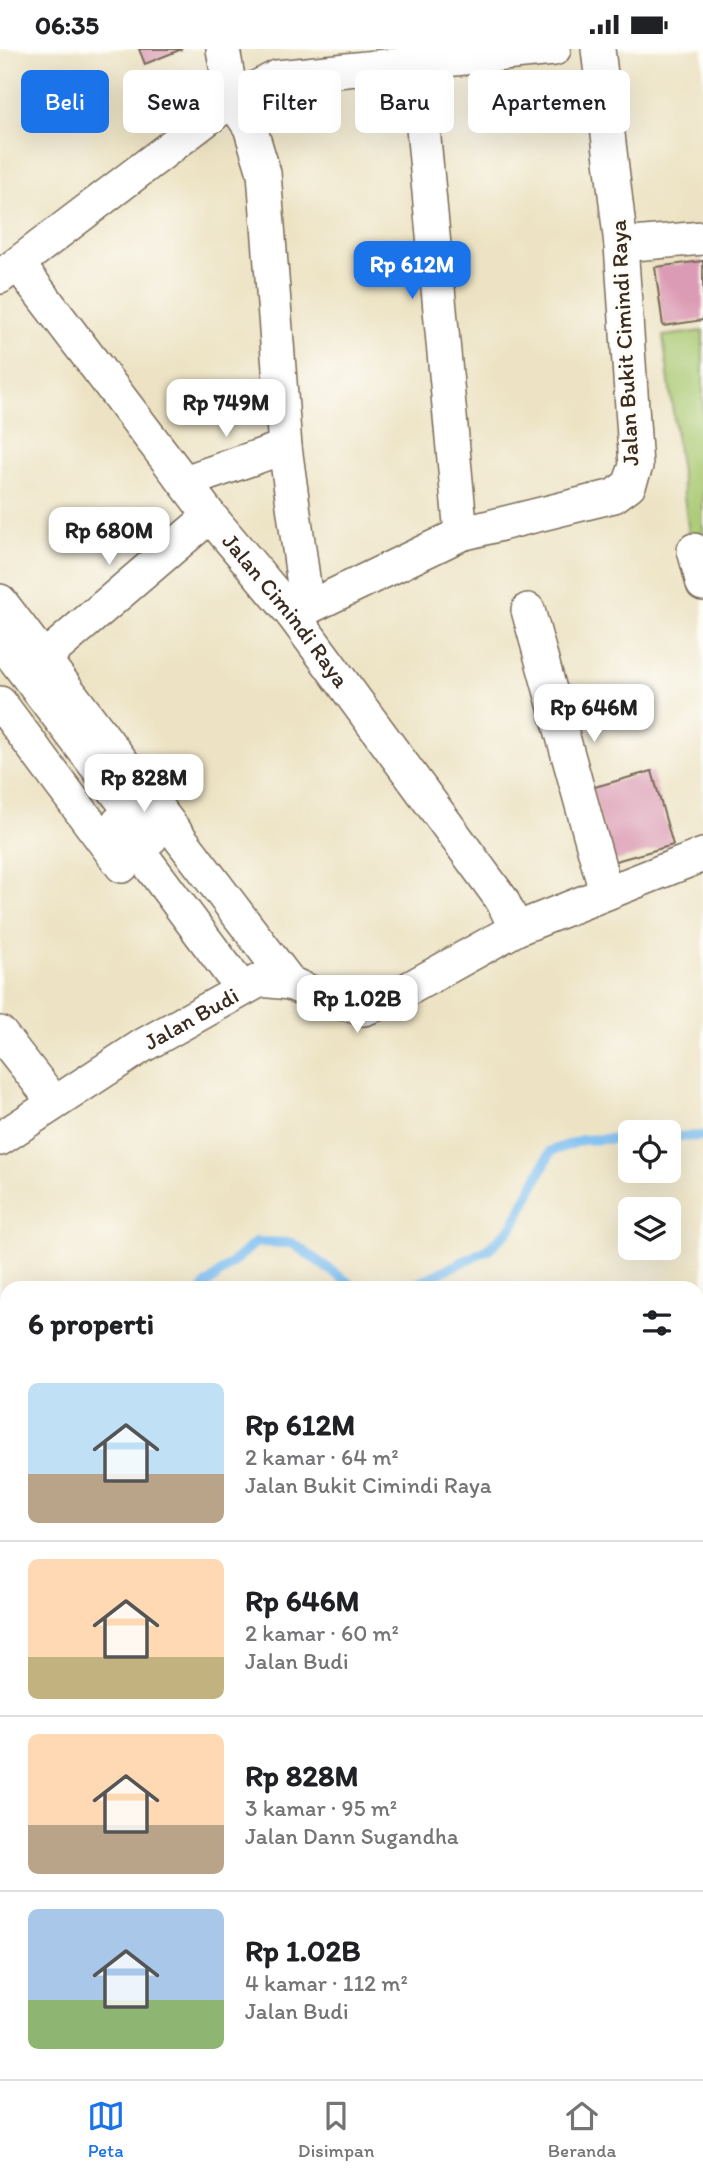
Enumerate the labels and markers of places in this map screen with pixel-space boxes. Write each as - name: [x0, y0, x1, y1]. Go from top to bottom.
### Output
- pin: Rp 612M: [347, 241, 477, 301]
- pin: Rp 749M: [161, 379, 291, 439]
- pin: Rp 680M: [44, 507, 174, 567]
- pin: Rp 646M: [529, 685, 659, 744]
- pin: Rp 828M: [79, 755, 209, 814]
- pin: Rp 1.02B: [285, 975, 429, 1035]

